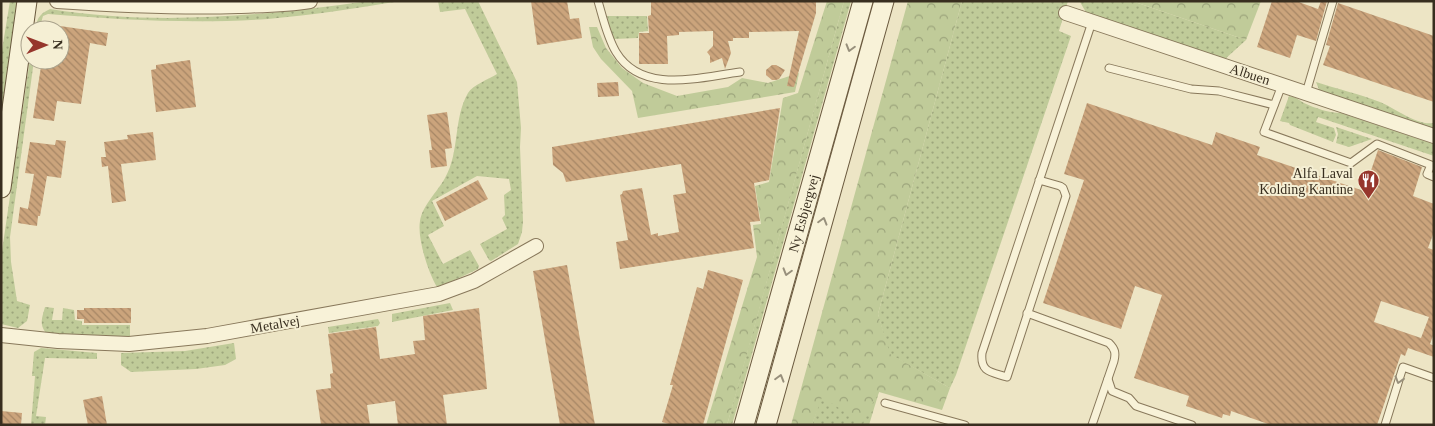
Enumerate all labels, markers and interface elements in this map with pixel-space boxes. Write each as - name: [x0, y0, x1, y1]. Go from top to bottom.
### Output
- north arrow: [20, 20, 70, 70]
- text: N: [50, 40, 65, 50]
- one-way arrow: [845, 44, 855, 52]
- street label: Albuen: [1228, 61, 1272, 88]
- place label: Alfa Laval Kolding Kantine: [1259, 166, 1353, 197]
- restaurant icon: Alfa Laval Kolding Kantine: [1357, 169, 1381, 200]
- street label: Ny Esbjergvej: [786, 173, 822, 254]
- one-way arrow: [817, 217, 828, 226]
- one-way arrow: [782, 268, 793, 277]
- street label: Metalvej: [249, 313, 301, 336]
- one-way arrow: [774, 374, 784, 382]
- one-way arrow: [1394, 376, 1404, 384]

